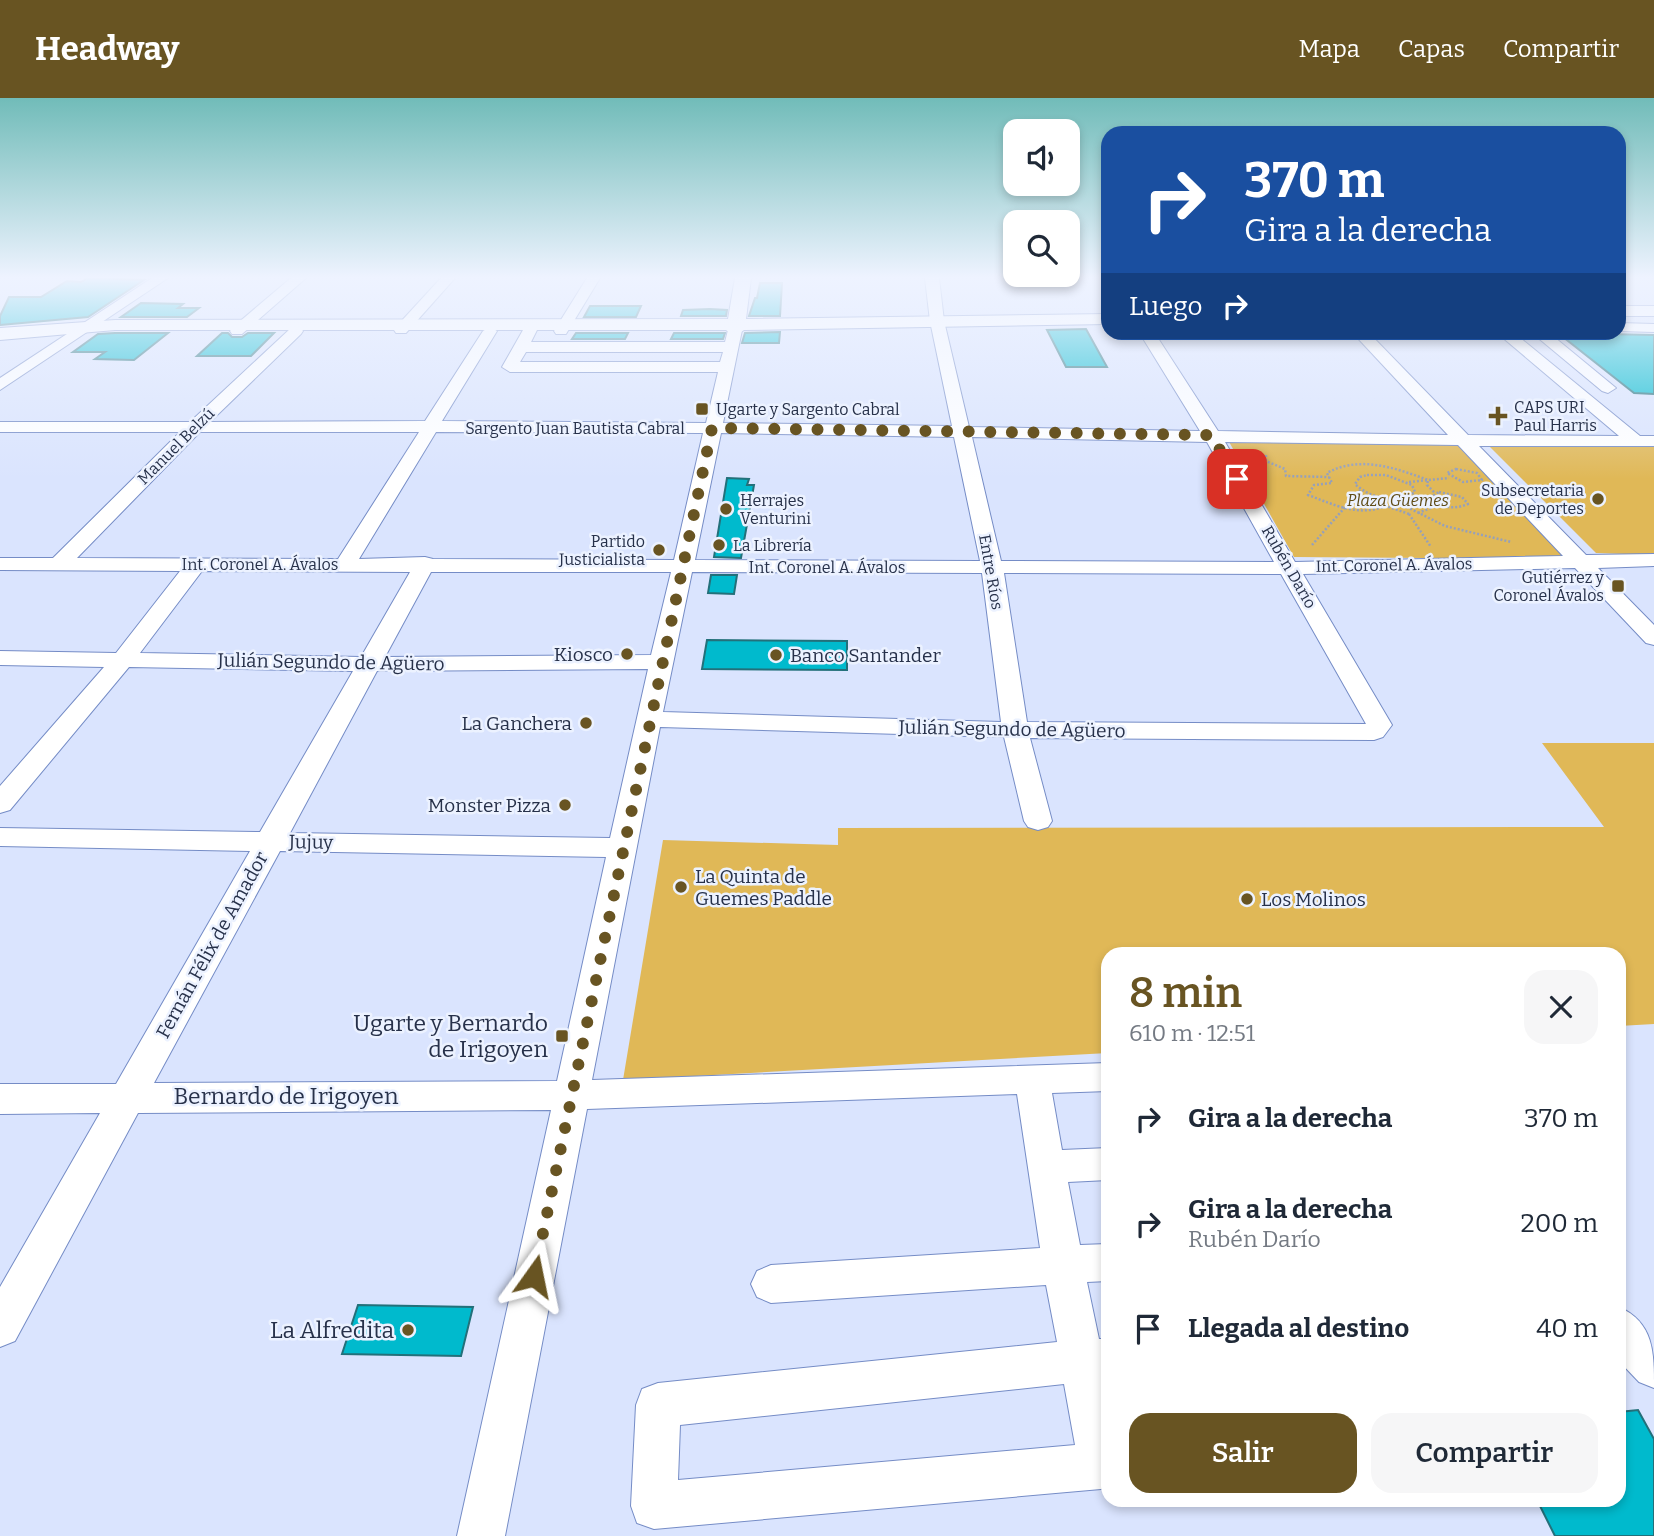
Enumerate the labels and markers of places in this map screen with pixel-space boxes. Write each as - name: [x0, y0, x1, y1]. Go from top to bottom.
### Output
- place label: CAPS URI Paul Harris: [1514, 398, 1597, 435]
- place label: Ugarte y Sargento Cabral: [716, 400, 900, 419]
- marker: Ugarte y Sargento Cabral: [694, 401, 710, 417]
- marker: CAPS URI Paul Harris: [1488, 406, 1508, 426]
- pin: [1207, 449, 1267, 509]
- place label: Subsecretaria de Deportes: [1481, 481, 1584, 518]
- place label: Herrajes Venturini: [740, 491, 811, 528]
- marker: Subsecretaria de Deportes: [1590, 491, 1606, 507]
- marker: Herrajes Venturini: [718, 501, 734, 517]
- place label: Partido Justicialista: [558, 532, 645, 569]
- place label: La Librería: [733, 536, 812, 555]
- marker: La Librería: [711, 537, 727, 553]
- marker: Partido Justicialista: [651, 542, 667, 558]
- place label: Gutiérrez y Coronel Ávalos: [1493, 568, 1605, 605]
- marker: Gutiérrez y Coronel Ávalos: [1610, 578, 1626, 594]
- place label: Kiosco: [554, 643, 613, 666]
- place label: Banco Santander: [790, 644, 942, 667]
- marker: Kiosco: [619, 646, 635, 662]
- marker: Banco Santander: [768, 647, 784, 663]
- place label: La Ganchera: [462, 712, 573, 735]
- marker: La Ganchera: [578, 715, 594, 731]
- place label: Monster Pizza: [428, 794, 552, 817]
- marker: Monster Pizza: [557, 797, 573, 813]
- place label: La Quinta de Guemes Paddle: [695, 865, 832, 910]
- marker: La Quinta de Guemes Paddle: [673, 879, 689, 895]
- place label: Los Molinos: [1261, 888, 1366, 911]
- marker: Los Molinos: [1239, 891, 1255, 907]
- place label: Ugarte y Bernardo de Irigoyen: [353, 1009, 548, 1063]
- marker: Ugarte y Bernardo de Irigoyen: [554, 1028, 570, 1044]
- place label: La Alfredita: [270, 1316, 394, 1344]
- marker: La Alfredita: [400, 1322, 416, 1338]

